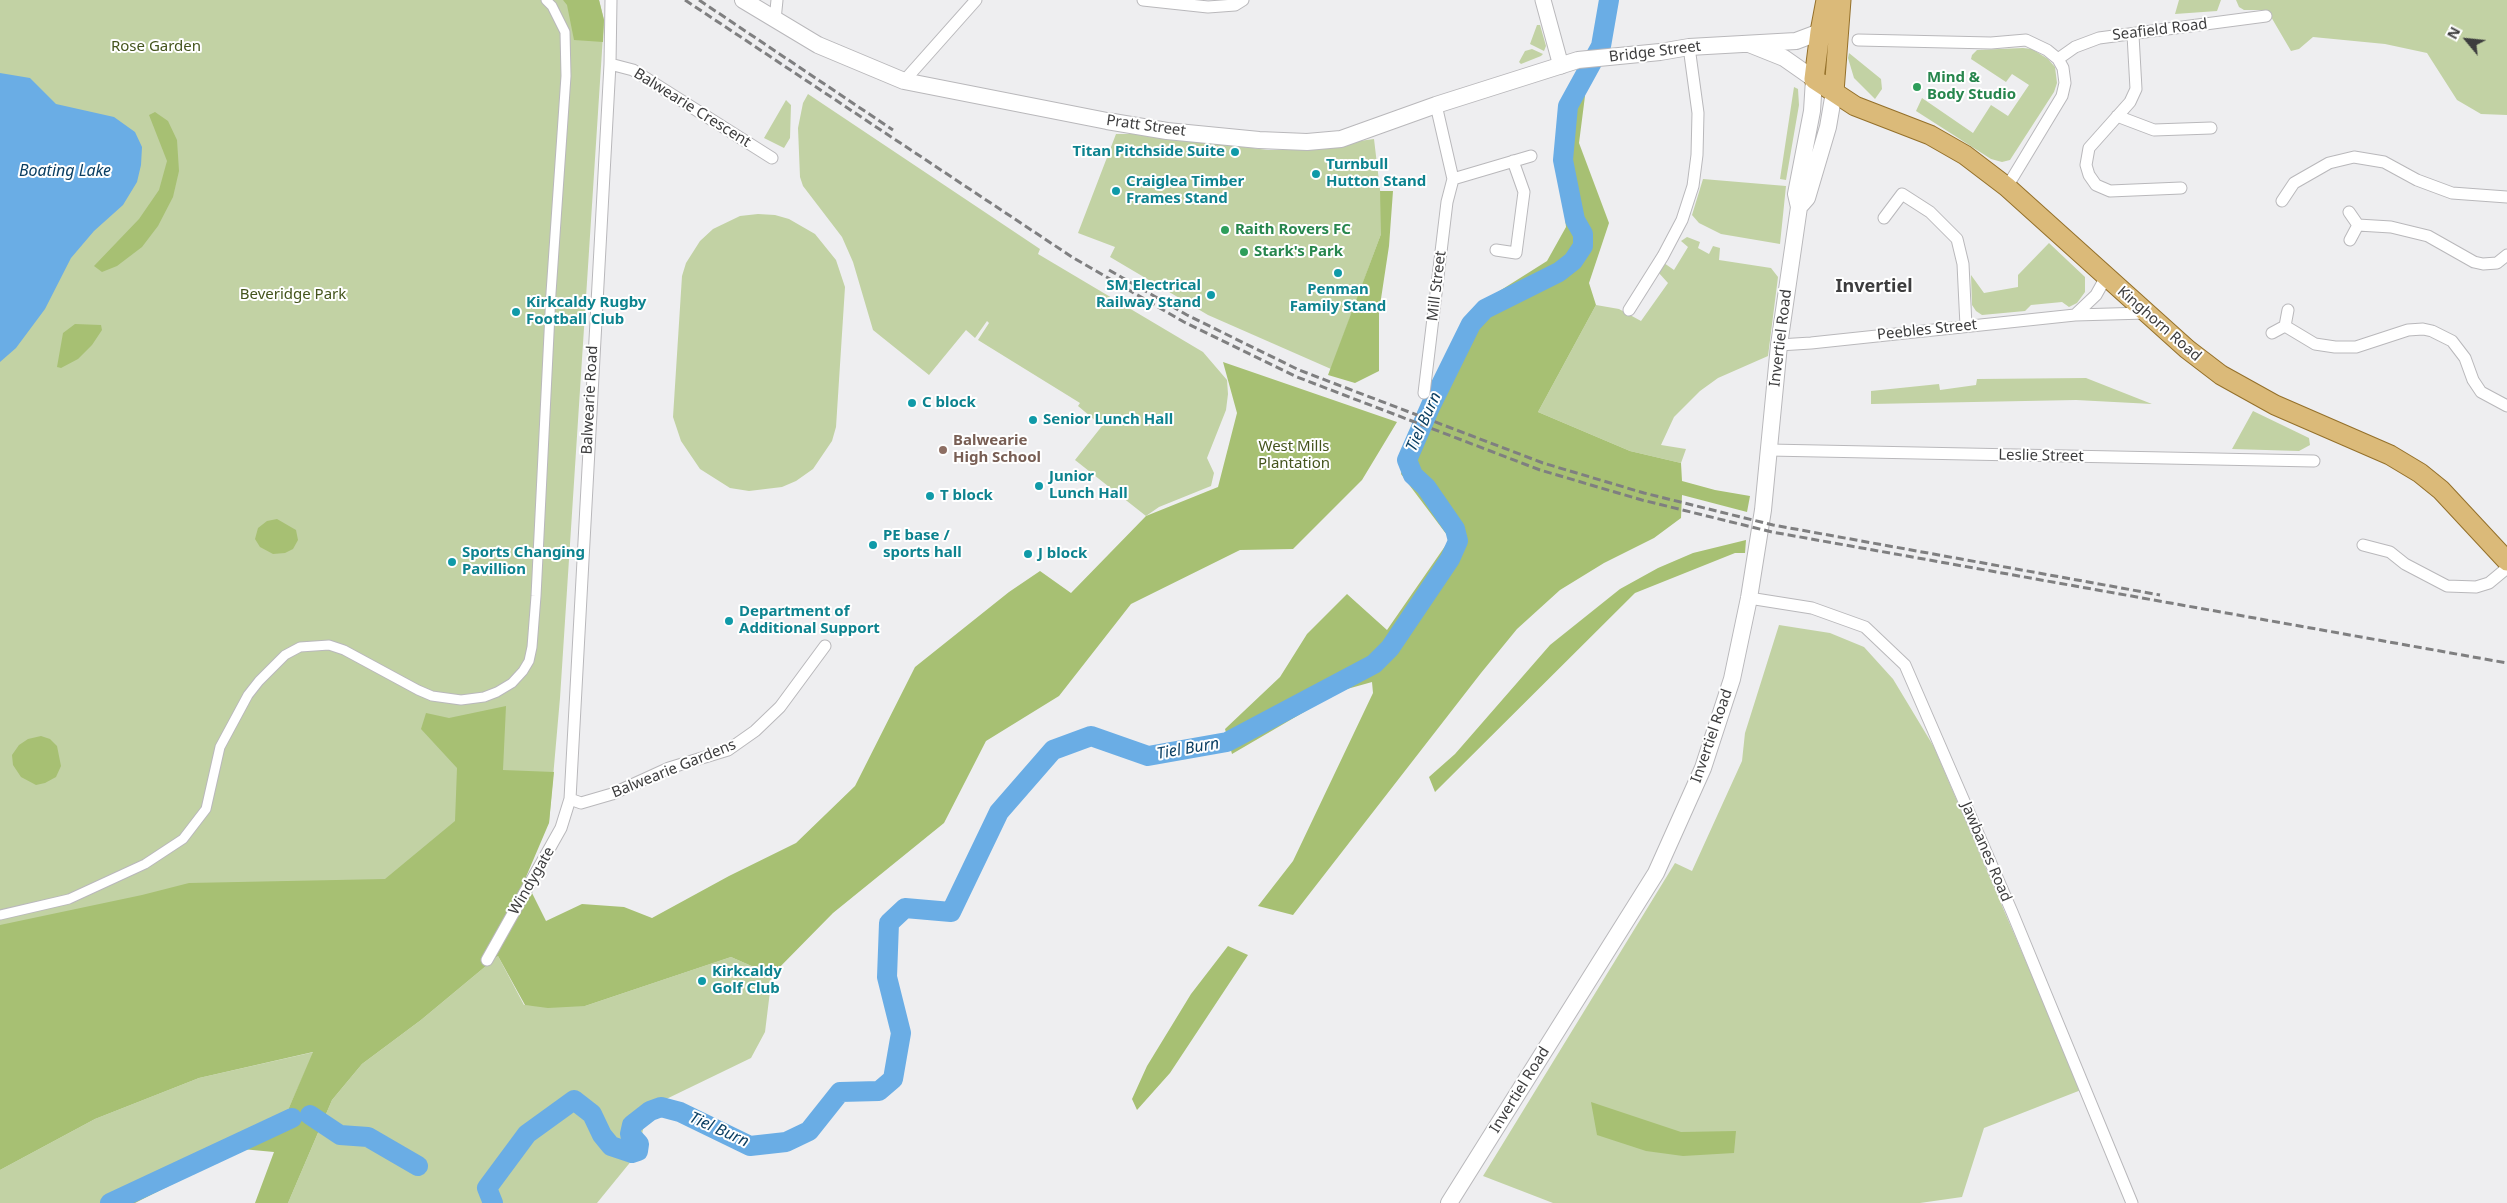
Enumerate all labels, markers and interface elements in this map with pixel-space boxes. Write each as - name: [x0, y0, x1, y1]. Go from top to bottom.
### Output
- street label: Seafield Road: [2111, 15, 2209, 45]
- north arrow: [2442, 15, 2492, 65]
- text: N: [2442, 23, 2464, 42]
- street label: Bridge Street: [1608, 37, 1702, 67]
- park label: Rose Garden: [111, 38, 201, 56]
- street label: Balwearie Crescent: [630, 65, 754, 151]
- place label: Mind & Body Studio: [1927, 69, 2016, 104]
- marker: Mind & Body Studio: [1911, 81, 1923, 93]
- street label: Pratt Street: [1105, 112, 1187, 140]
- place label: Titan Pitchside Suite: [1073, 143, 1225, 161]
- marker: Titan Pitchside Suite: [1229, 146, 1241, 158]
- place label: Turnbull Hutton Stand: [1326, 156, 1426, 191]
- water label: Boating Lake: [19, 161, 111, 181]
- marker: Turnbull Hutton Stand: [1310, 168, 1322, 180]
- place label: Craiglea Timber Frames Stand: [1126, 173, 1244, 208]
- marker: Craiglea Timber Frames Stand: [1110, 185, 1122, 197]
- place label: Raith Rovers FC: [1235, 221, 1351, 239]
- marker: Raith Rovers FC: [1219, 224, 1231, 236]
- place label: Stark's Park: [1254, 243, 1343, 261]
- marker: Stark's Park: [1238, 246, 1250, 258]
- street label: Mill Street: [1424, 250, 1450, 322]
- marker: Penman Family Stand: [1332, 267, 1344, 279]
- district label: Invertiel: [1835, 276, 1913, 298]
- place label: SM Electrical Railway Stand: [1096, 277, 1201, 312]
- place label: Penman Family Stand: [1290, 281, 1386, 316]
- street label: Kinghorn Road: [2113, 283, 2205, 365]
- park label: Beveridge Park: [240, 286, 346, 304]
- street label: Invertiel Road: [1766, 288, 1796, 388]
- marker: SM Electrical Railway Stand: [1205, 289, 1217, 301]
- place label: Kirkcaldy Rugby Football Club: [526, 294, 646, 329]
- marker: Kirkcaldy Rugby Football Club: [510, 306, 522, 318]
- street label: Peebles Street: [1876, 316, 1978, 344]
- street label: Balwearie Road: [578, 345, 602, 455]
- water label: Tiel Burn: [1402, 389, 1446, 455]
- place label: C block: [922, 394, 976, 412]
- marker: C block: [906, 397, 918, 409]
- place label: Senior Lunch Hall: [1043, 411, 1173, 429]
- marker: Senior Lunch Hall: [1027, 414, 1039, 426]
- place label: Balwearie High School: [953, 432, 1041, 467]
- park label: West Mills Plantation: [1258, 438, 1330, 473]
- marker: Balwearie High School: [937, 444, 949, 456]
- street label: Leslie Street: [1998, 446, 2084, 466]
- place label: Junior Lunch Hall: [1049, 468, 1128, 503]
- marker: Junior Lunch Hall: [1033, 480, 1045, 492]
- place label: T block: [940, 487, 993, 505]
- marker: T block: [924, 490, 936, 502]
- place label: PE base / sports hall: [883, 527, 962, 562]
- marker: PE base / sports hall: [867, 539, 879, 551]
- place label: Sports Changing Pavillion: [462, 544, 585, 579]
- place label: J block: [1038, 545, 1087, 563]
- marker: J block: [1022, 548, 1034, 560]
- marker: Sports Changing Pavillion: [446, 556, 458, 568]
- place label: Department of Additional Support: [739, 603, 880, 638]
- marker: Department of Additional Support: [723, 615, 735, 627]
- street label: Invertiel Road: [1688, 687, 1736, 785]
- water label: Tiel Burn: [1155, 734, 1221, 764]
- street label: Balwearie Gardens: [609, 736, 739, 802]
- street label: Jawbanes Road: [1957, 799, 2015, 905]
- street label: Windygate: [505, 844, 559, 918]
- place label: Kirkcaldy Golf Club: [712, 963, 782, 998]
- marker: Kirkcaldy Golf Club: [696, 975, 708, 987]
- street label: Invertiel Road: [1486, 1044, 1554, 1136]
- water label: Tiel Burn: [686, 1108, 752, 1152]

